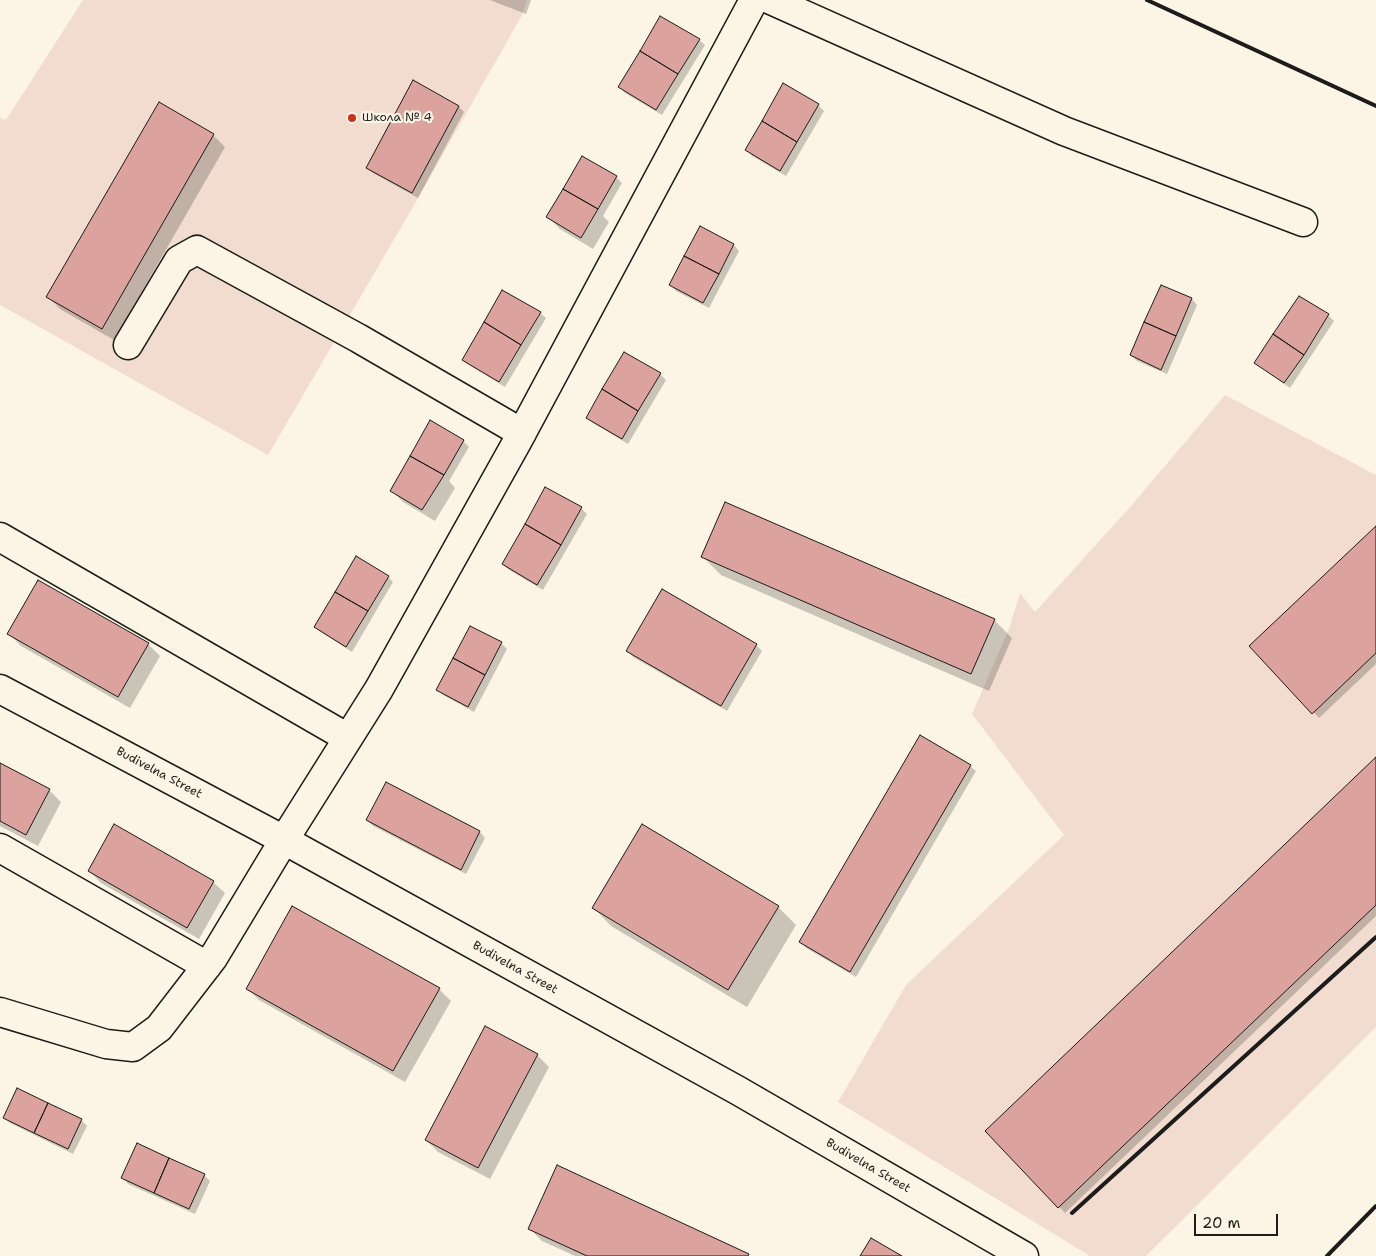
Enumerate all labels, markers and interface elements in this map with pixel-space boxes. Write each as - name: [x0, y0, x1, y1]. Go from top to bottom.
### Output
- place label: Школа № 4: [362, 111, 432, 125]
- marker: Школа № 4: [346, 112, 358, 124]
- street label: Budivelna Street: [114, 744, 204, 802]
- street label: Budivelna Street: [470, 939, 560, 997]
- street label: Budivelna Street: [823, 1136, 913, 1196]
- scale bar: [1196, 1204, 1280, 1236]
- text: 20 m: [1202, 1213, 1241, 1233]

